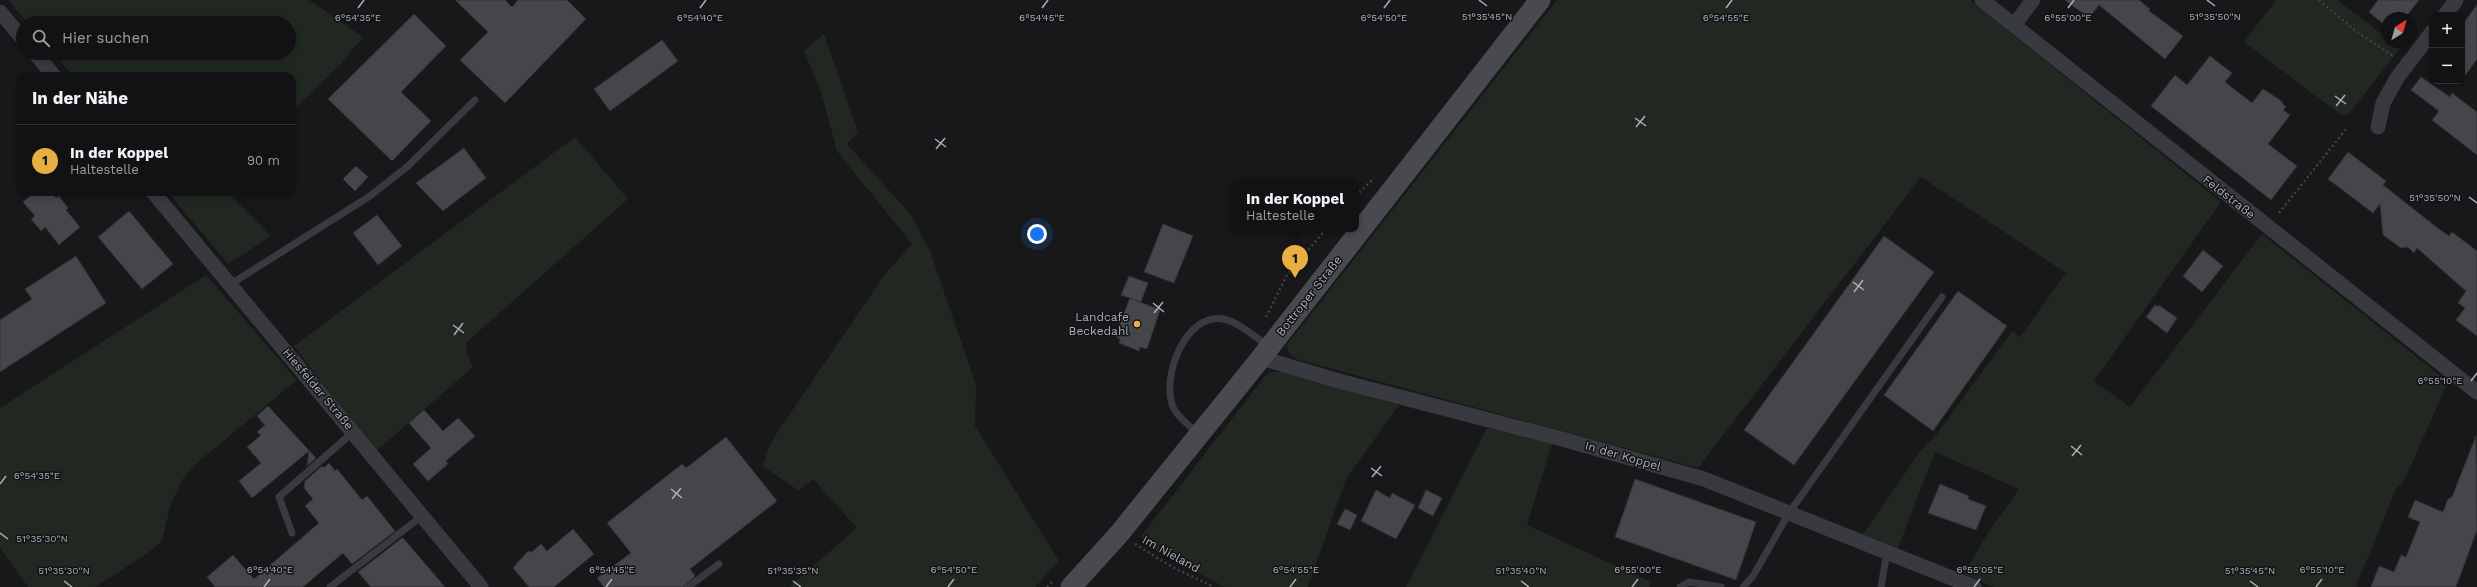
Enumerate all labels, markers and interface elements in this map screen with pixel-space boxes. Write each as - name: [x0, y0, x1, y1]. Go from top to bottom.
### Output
- text: 51°35'45"N: [1462, 11, 1512, 22]
- text: 51°35'50"N: [2189, 11, 2241, 22]
- text: 6°54'35"E: [335, 12, 381, 23]
- text: 6°54'40"E: [677, 12, 723, 23]
- text: 6°54'45"E: [1019, 12, 1065, 23]
- text: 6°54'50"E: [1361, 12, 1407, 23]
- text: 6°54'55"E: [1703, 12, 1749, 23]
- text: 6°55'00"E: [2044, 12, 2092, 23]
- north arrow: [2381, 12, 2417, 48]
- map controls: [2429, 12, 2465, 84]
- button: +: [2429, 12, 2465, 48]
- search box: [16, 16, 296, 60]
- icon: search: [30, 27, 52, 49]
- text: Hier suchen: [62, 29, 149, 47]
- button: −: [2429, 48, 2465, 84]
- text: In der Nähe: [32, 88, 128, 108]
- text: In der Koppel: [70, 144, 168, 162]
- text: 1: [42, 153, 48, 168]
- text: 90 m: [247, 153, 280, 168]
- text: Haltestelle: [70, 162, 139, 177]
- street label: Feldstraße: [2200, 172, 2258, 222]
- popup: [1231, 180, 1359, 232]
- text: In der Koppel: [1246, 190, 1344, 208]
- text: 51°35'50"N: [2409, 192, 2461, 203]
- text: Haltestelle: [1246, 208, 1315, 223]
- your location: [1027, 224, 1047, 244]
- pin: 1: [1282, 245, 1308, 278]
- street label: Bottroper Straße: [1273, 253, 1345, 339]
- place label: Landcafe Beckedahl: [1069, 310, 1129, 338]
- marker: Landcafe Beckedahl: [1132, 319, 1142, 329]
- street label: Hiesfelder Straße: [280, 345, 356, 433]
- text: 6°55'10"E: [2417, 375, 2463, 386]
- street label: In der Koppel: [1583, 438, 1663, 474]
- text: 6°54'35"E: [14, 470, 60, 481]
- text: 51°35'30"N: [16, 533, 68, 544]
- street label: Im Nieland: [1140, 533, 1202, 575]
- text: 6°54'40"E: [247, 564, 293, 575]
- text: 6°54'45"E: [589, 564, 635, 575]
- text: 6°54'50"E: [931, 564, 977, 575]
- text: 6°54'55"E: [1273, 564, 1319, 575]
- text: 6°55'00"E: [1614, 564, 1662, 575]
- text: 6°55'05"E: [1956, 564, 2004, 575]
- text: 6°55'10"E: [2299, 564, 2345, 575]
- text: 51°35'30"N: [38, 565, 90, 576]
- text: 51°35'35"N: [767, 565, 819, 576]
- text: 51°35'40"N: [1495, 565, 1547, 576]
- text: 51°35'45"N: [2225, 565, 2275, 576]

